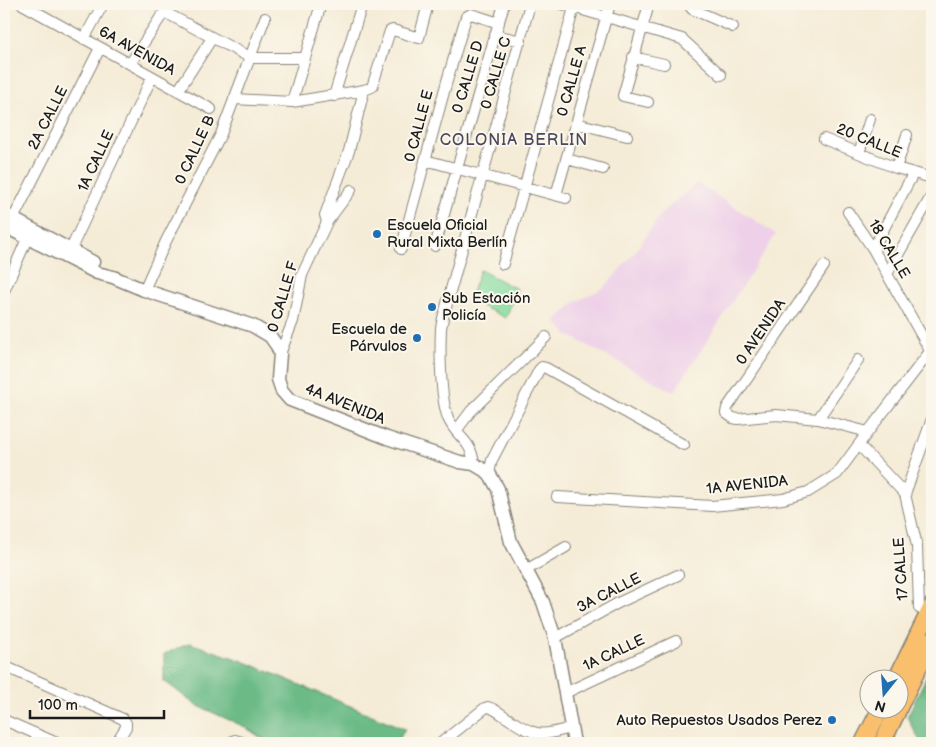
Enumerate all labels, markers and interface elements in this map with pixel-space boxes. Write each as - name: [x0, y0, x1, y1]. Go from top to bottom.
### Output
- street label: 6A AVENIDA: [95, 22, 180, 80]
- street label: 0 CALLE C: [477, 34, 515, 111]
- street label: 0 CALLE D: [448, 38, 488, 116]
- street label: 0 CALLE A: [553, 42, 591, 119]
- street label: 2A CALLE: [24, 83, 72, 153]
- street label: 0 CALLE E: [400, 88, 438, 164]
- street label: 0 CALLE B: [171, 112, 219, 188]
- street label: 20 CALLE: [834, 119, 905, 163]
- street label: 1A CALLE: [73, 127, 119, 195]
- district label: COLONIA BERLIN: [440, 131, 588, 150]
- place label: Escuela Oficial Rural Mixta Berlín: [387, 216, 507, 252]
- street label: 18 CALLE: [864, 216, 914, 282]
- marker: Escuela Oficial Rural Mixta Berlín: [371, 228, 383, 240]
- street label: 0 CALLE F: [263, 259, 303, 335]
- place label: Sub Estación Policía: [442, 289, 530, 325]
- street label: 0 AVENIDA: [732, 295, 790, 369]
- marker: Sub Estación Policía: [426, 301, 438, 313]
- place label: Escuela de Párvulos: [331, 320, 408, 356]
- marker: Escuela de Párvulos: [411, 332, 423, 344]
- street label: 4A AVENIDA: [302, 379, 389, 429]
- street label: 1A AVENIDA: [705, 471, 789, 499]
- street label: 17 CALLE: [889, 537, 913, 601]
- street label: 3A CALLE: [574, 569, 644, 617]
- street label: 1A CALLE: [580, 630, 648, 676]
- north arrow: [858, 670, 908, 720]
- scale bar: [30, 687, 164, 719]
- text: 100 m: [38, 696, 78, 715]
- text: N: [873, 696, 888, 716]
- place label: Auto Repuestos Usados Perez: [617, 711, 823, 730]
- marker: Auto Repuestos Usados Perez: [826, 714, 838, 726]

